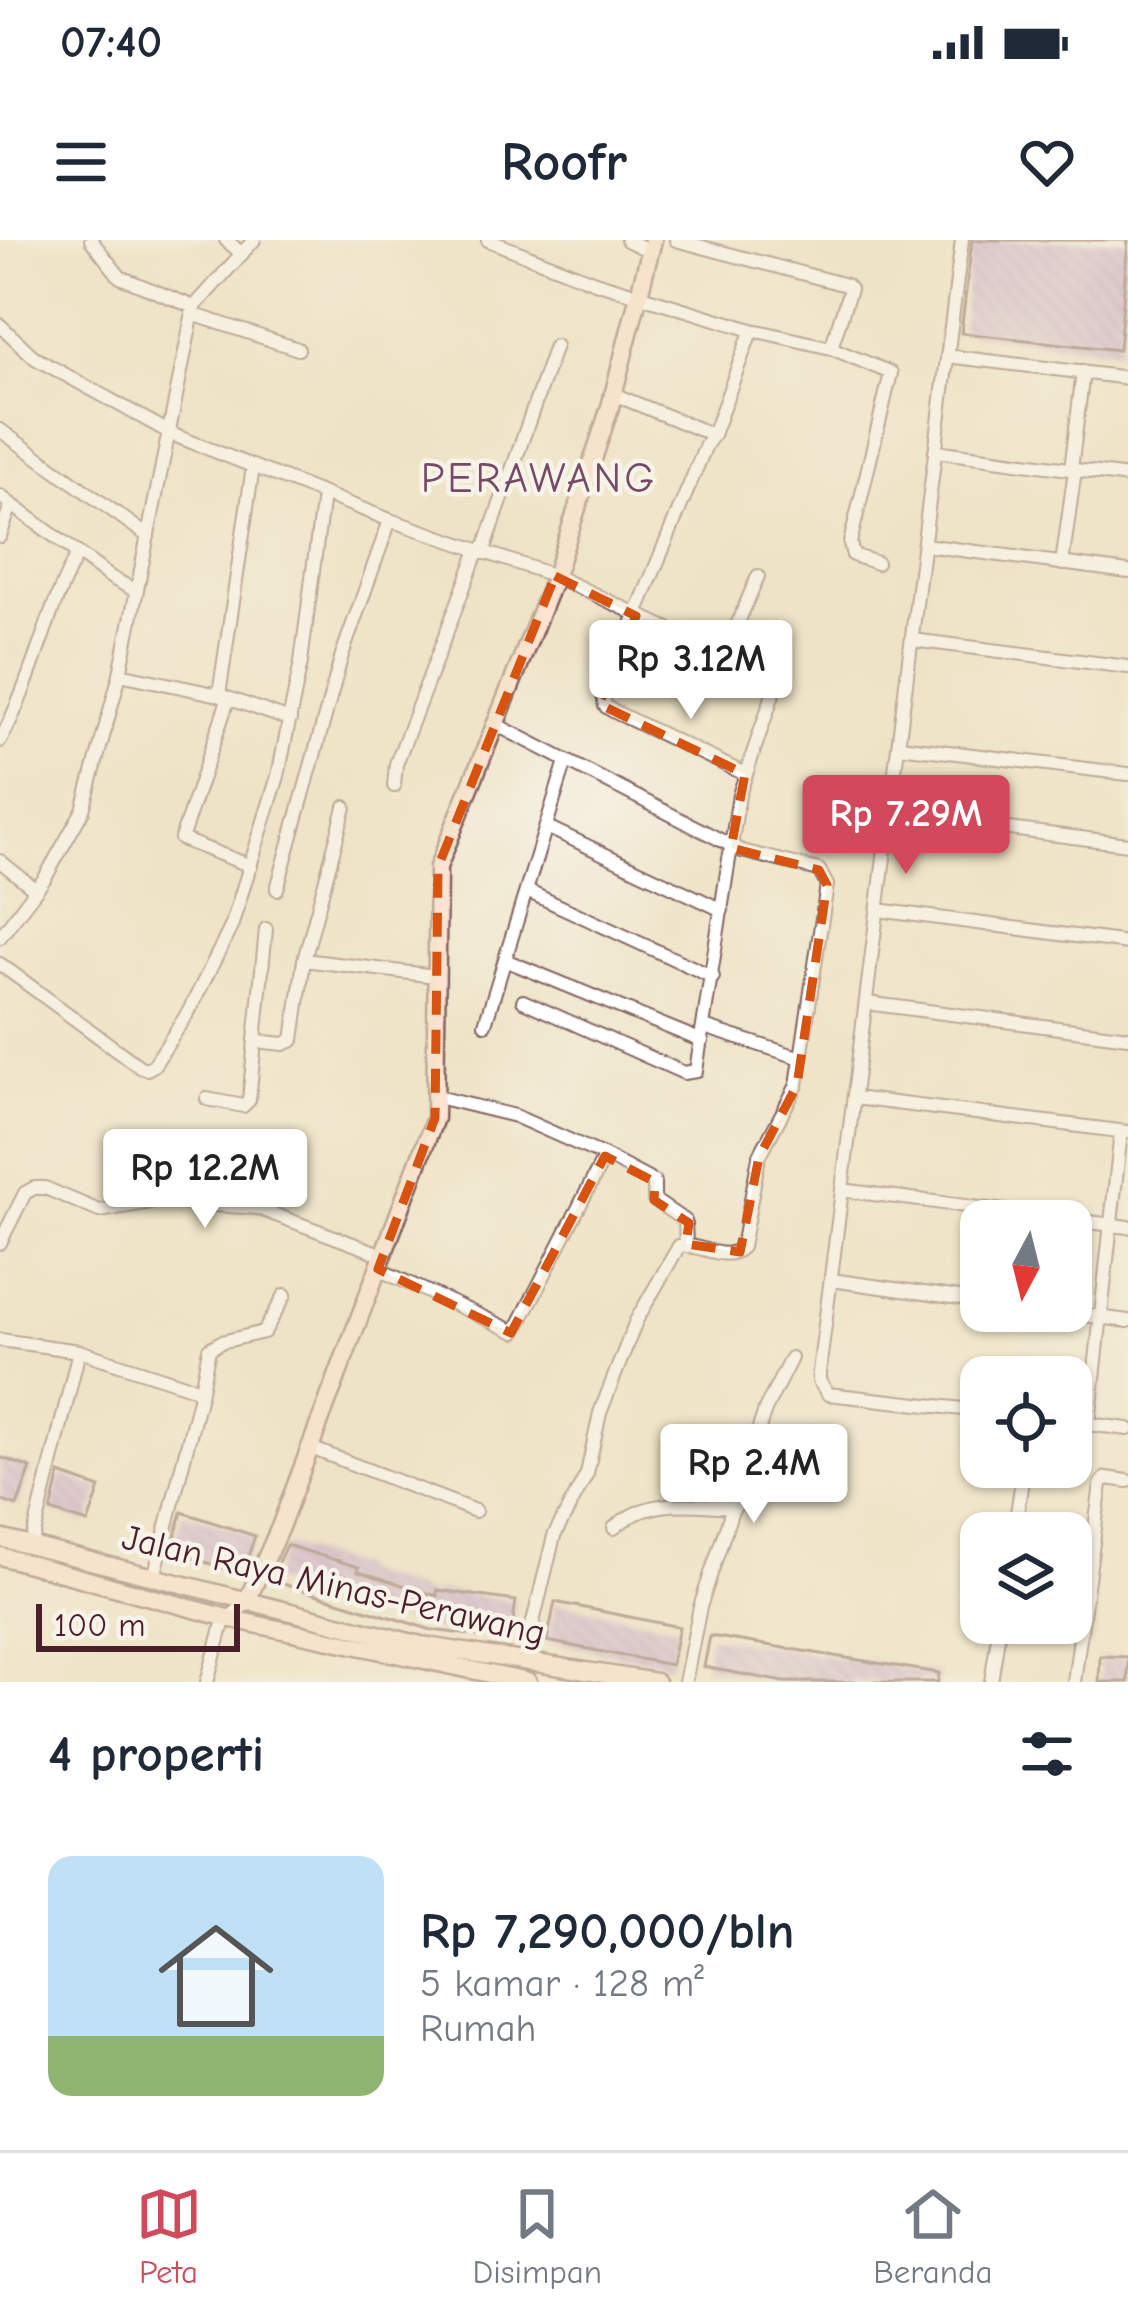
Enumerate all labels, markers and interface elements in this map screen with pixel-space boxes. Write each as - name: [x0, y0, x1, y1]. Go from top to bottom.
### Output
- text: 07:40: [60, 16, 162, 68]
- icon: menu: [48, 129, 114, 195]
- icon: heart: [1014, 129, 1080, 195]
- text: Roofr: [501, 131, 627, 194]
- district label: PERAWANG: [421, 454, 657, 503]
- pin: Rp 3.12M: [567, 620, 815, 722]
- text: Rp 3.12M: [616, 636, 766, 681]
- pin: Rp 7.29M: [782, 775, 1030, 877]
- text: Rp 7.29M: [830, 791, 982, 836]
- pin: Rp 12.2M: [81, 1129, 329, 1231]
- text: Rp 12.2M: [130, 1145, 280, 1190]
- north arrow: [960, 1200, 1092, 1332]
- map controls: [960, 1200, 1092, 1644]
- button: locate: [960, 1356, 1092, 1488]
- pin: Rp 2.4M: [643, 1424, 865, 1526]
- text: Rp 2.4M: [687, 1440, 821, 1485]
- button: layers: [960, 1512, 1092, 1644]
- street label: Jalan Raya Minas-Perawang: [118, 1517, 549, 1654]
- scale bar: [36, 1598, 240, 1651]
- text: 100 m: [54, 1606, 146, 1644]
- icon: filters: [1014, 1721, 1080, 1787]
- text: 4 properti: [48, 1725, 264, 1784]
- text: Rp 7,290,000/bln: [420, 1902, 795, 1961]
- icon: home: [144, 1904, 288, 2048]
- text: 5 kamar · 128 m²: [420, 1961, 704, 2006]
- text: Rumah: [420, 2006, 536, 2051]
- tab: Peta: [136, 2181, 202, 2291]
- tab: Disimpan: [473, 2181, 602, 2291]
- tab: Beranda: [873, 2181, 992, 2291]

